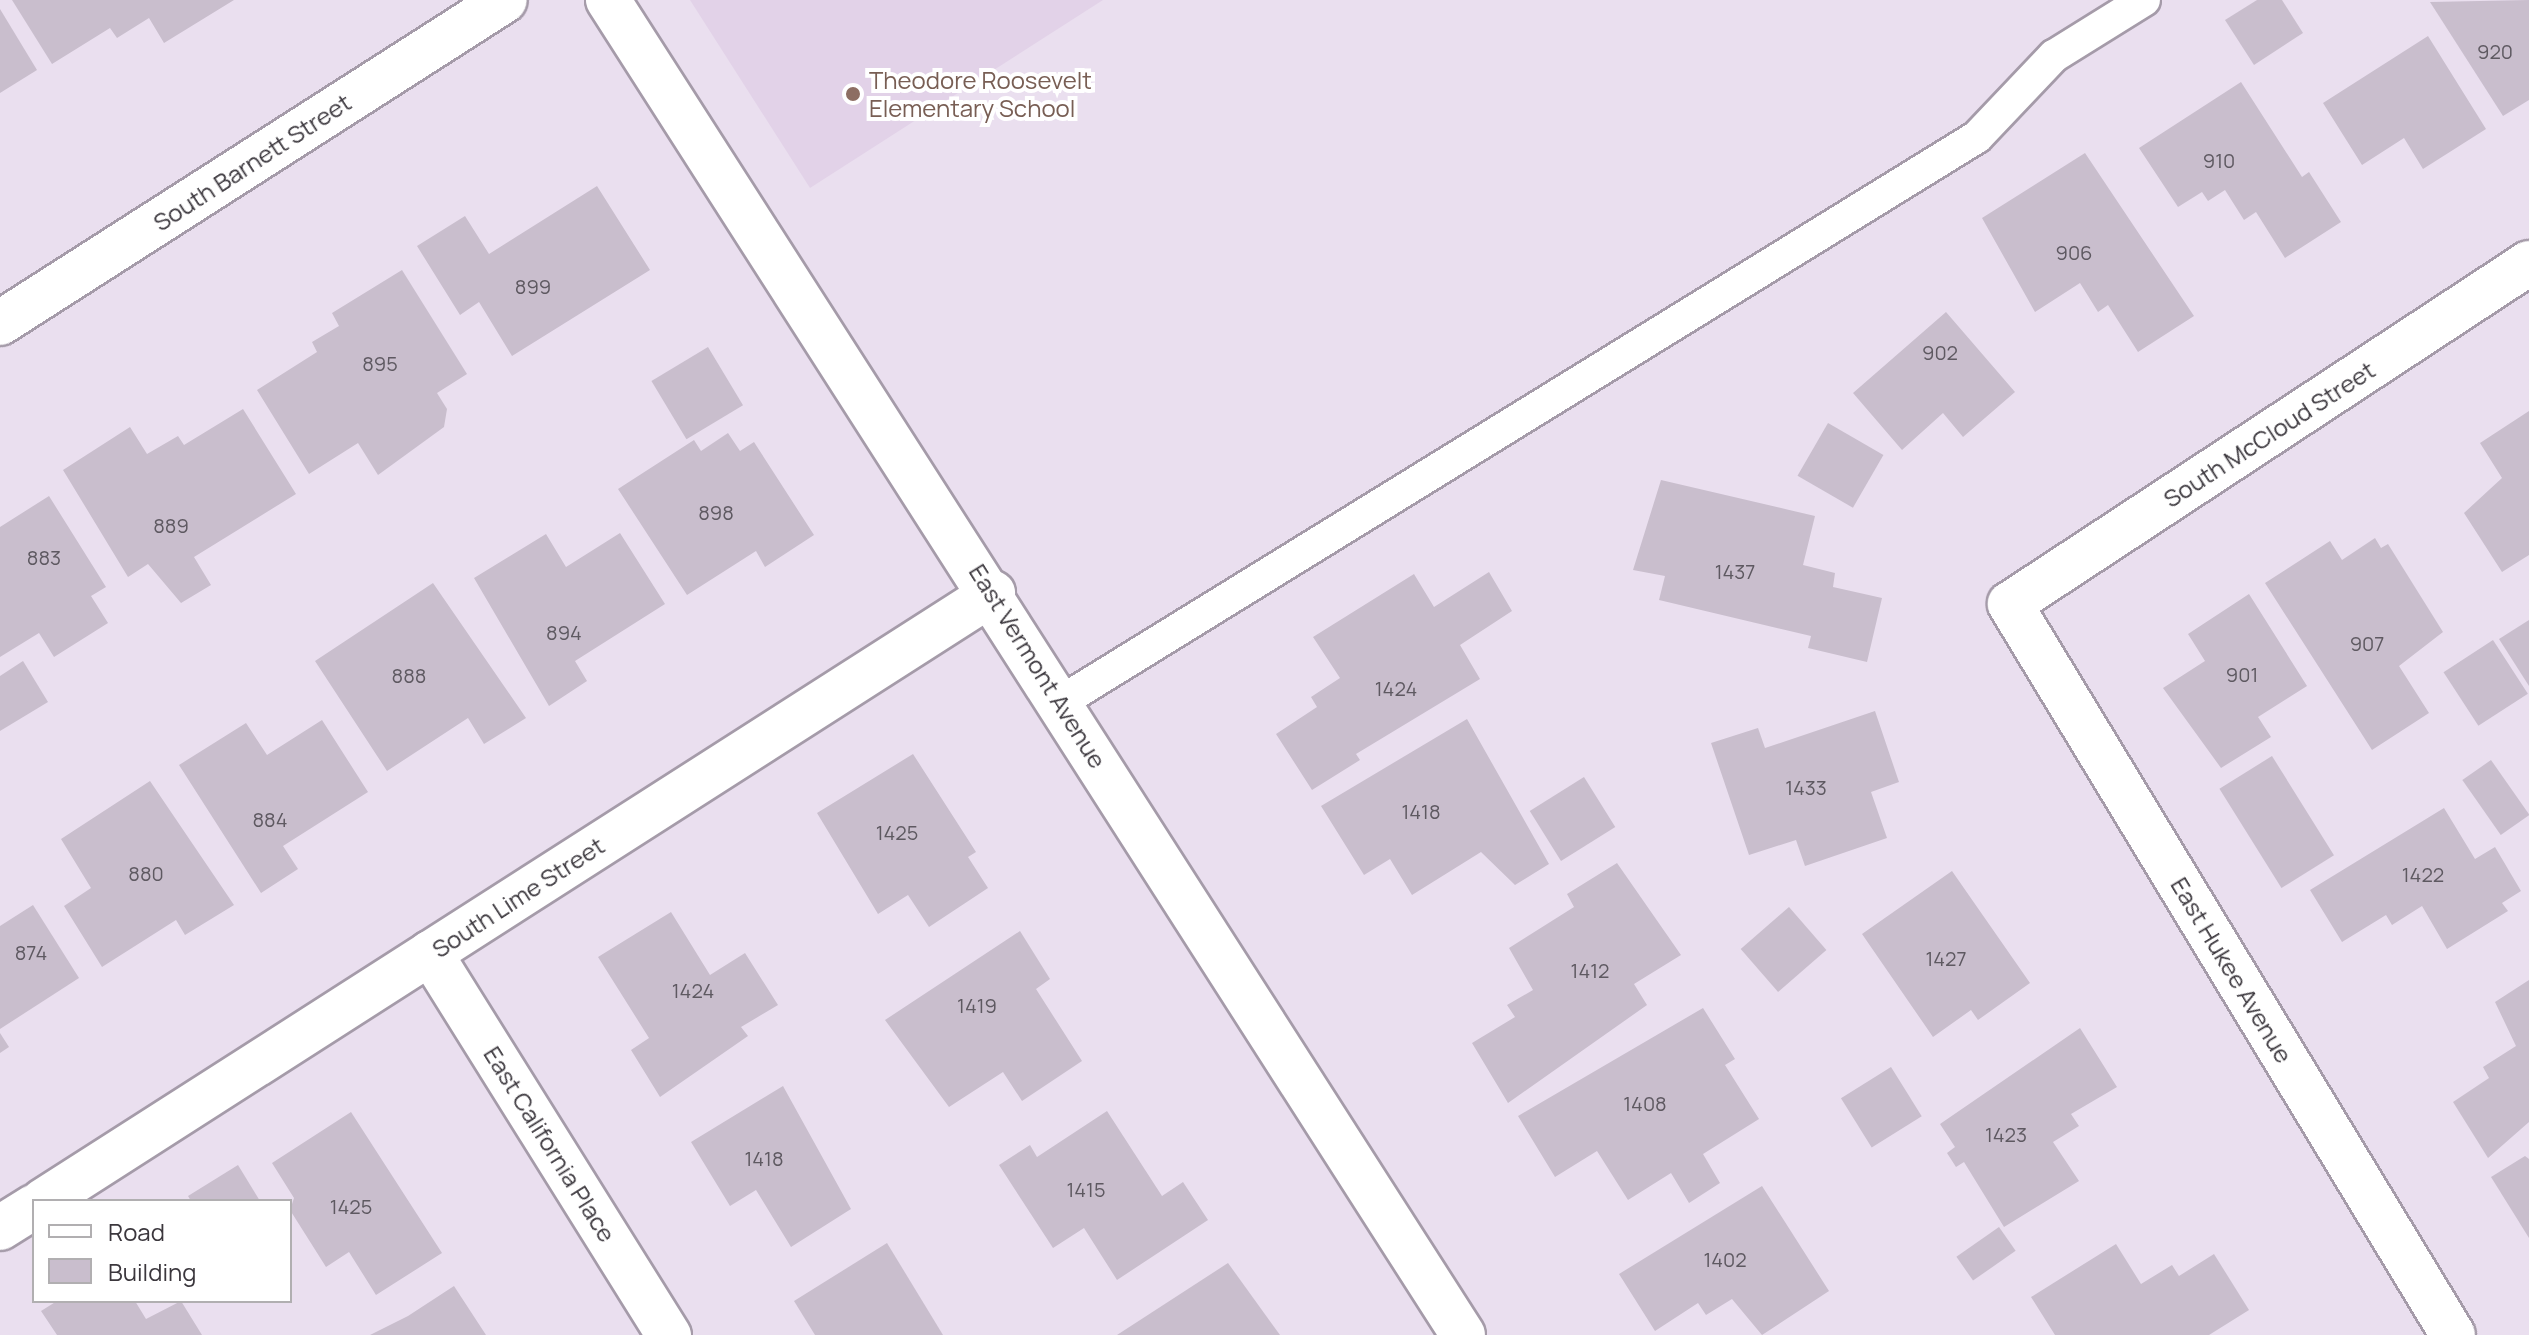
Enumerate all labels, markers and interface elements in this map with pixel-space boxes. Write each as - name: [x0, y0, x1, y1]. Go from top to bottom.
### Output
- house number: 920: [2477, 39, 2513, 63]
- place label: Theodore Roosevelt Elementary School: [869, 66, 1092, 122]
- marker: Theodore Roosevelt Elementary School: [844, 85, 862, 103]
- street label: South Barnett Street: [148, 87, 356, 237]
- house number: 910: [2203, 148, 2235, 172]
- house number: 906: [2055, 240, 2093, 264]
- house number: 899: [515, 274, 551, 298]
- house number: 902: [1922, 340, 1958, 364]
- house number: 895: [362, 351, 398, 375]
- street label: South McCloud Street: [2158, 355, 2380, 513]
- house number: 898: [698, 500, 734, 524]
- house number: 889: [153, 513, 189, 537]
- house number: 883: [27, 545, 61, 569]
- street label: East Vermont Avenue: [964, 559, 1112, 773]
- house number: 1437: [1715, 559, 1755, 583]
- house number: 894: [546, 620, 582, 644]
- house number: 907: [2350, 631, 2384, 655]
- house number: 901: [2226, 662, 2258, 686]
- house number: 888: [392, 663, 426, 687]
- house number: 1424: [1375, 676, 1417, 700]
- house number: 1433: [1785, 775, 1827, 799]
- house number: 1418: [1402, 799, 1440, 823]
- house number: 884: [252, 807, 288, 831]
- house number: 1425: [876, 820, 918, 844]
- street label: South Lime Street: [427, 831, 609, 963]
- house number: 880: [128, 861, 164, 885]
- house number: 1422: [2402, 862, 2444, 886]
- street label: East Hukee Avenue: [2165, 872, 2299, 1068]
- house number: 874: [15, 940, 47, 964]
- house number: 1427: [1925, 946, 1967, 970]
- house number: 1412: [1571, 958, 1609, 982]
- house number: 1424: [672, 978, 714, 1002]
- house number: 1419: [957, 993, 997, 1017]
- street label: East California Place: [478, 1041, 622, 1247]
- house number: 1408: [1623, 1091, 1667, 1115]
- house number: 1423: [1985, 1122, 2027, 1146]
- house number: 1418: [745, 1146, 783, 1170]
- house number: 1415: [1067, 1177, 1105, 1201]
- house number: 1425: [330, 1194, 372, 1218]
- legend: [32, 1199, 292, 1303]
- text: Road: [108, 1215, 165, 1248]
- house number: 1402: [1703, 1247, 1747, 1271]
- text: Building: [108, 1255, 196, 1288]

